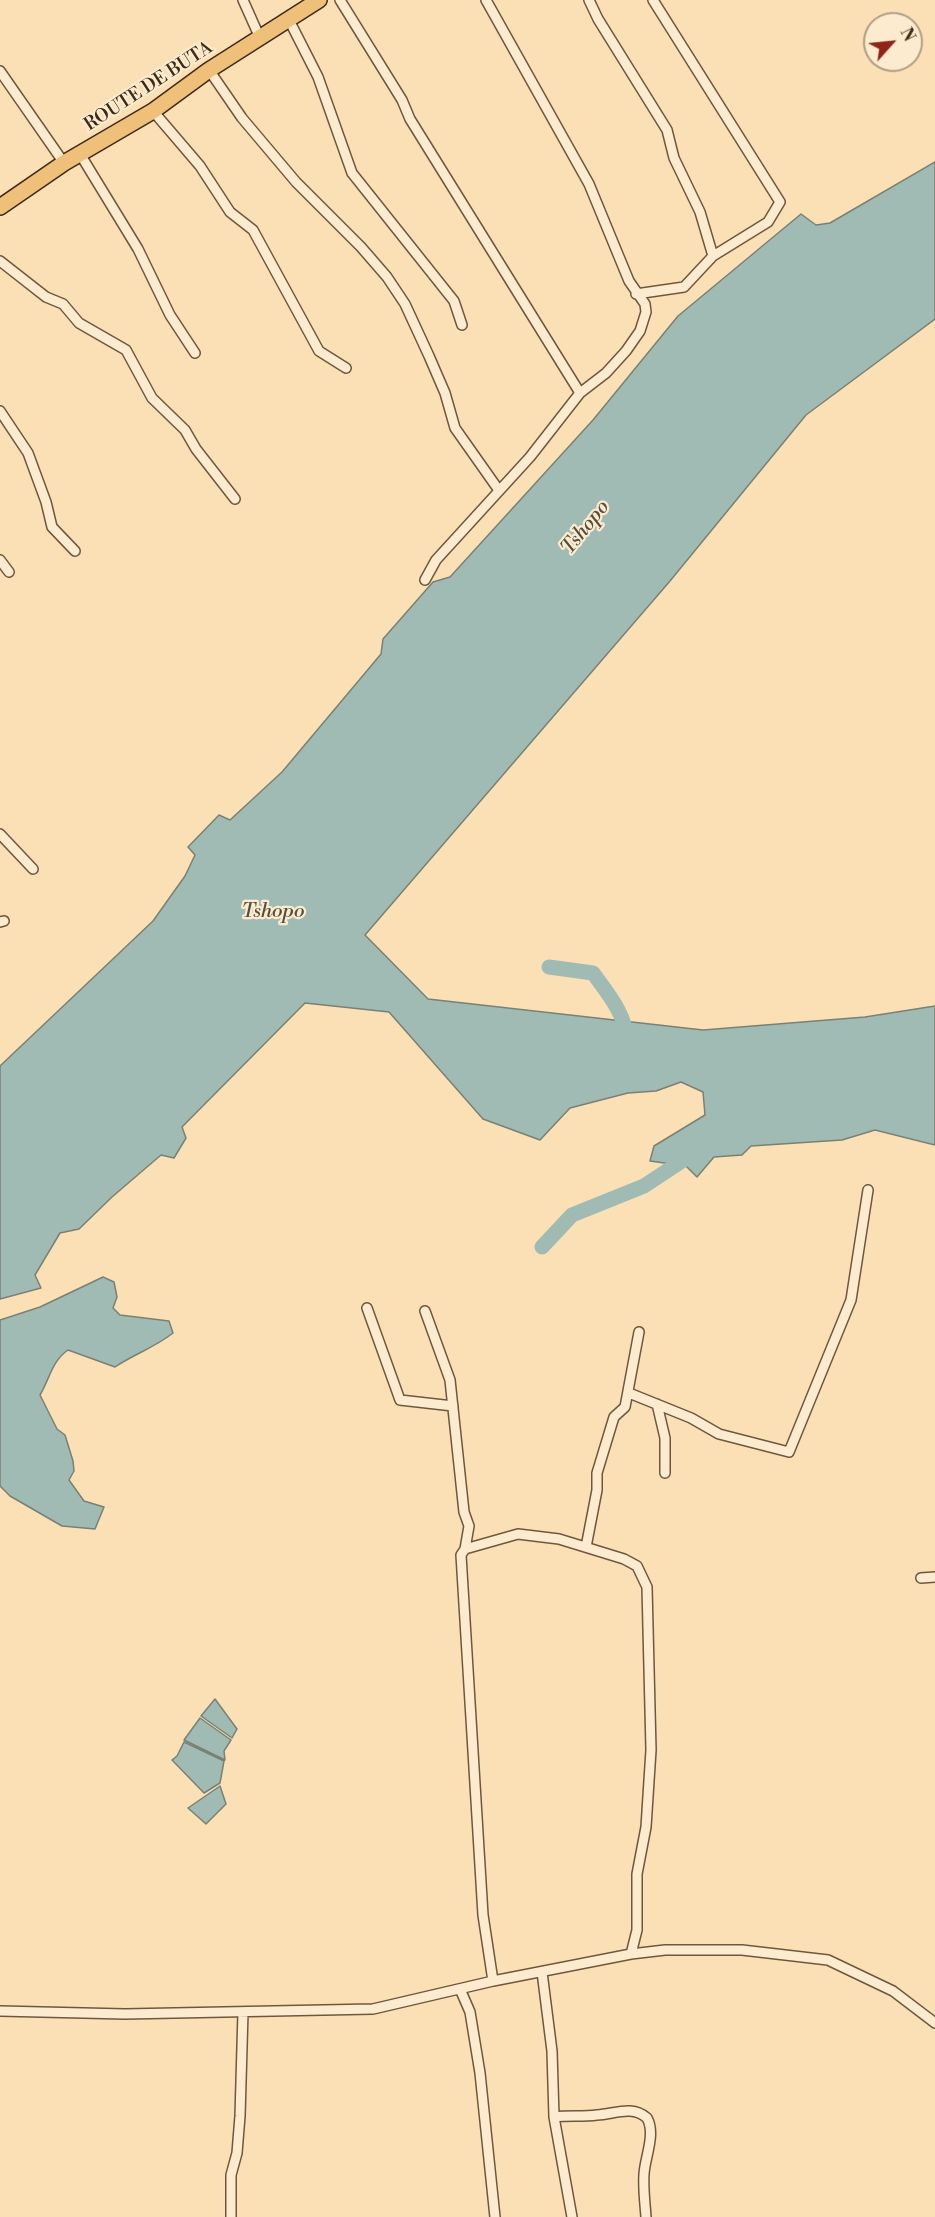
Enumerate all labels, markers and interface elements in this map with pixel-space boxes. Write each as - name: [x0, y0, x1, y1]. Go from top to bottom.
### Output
- north arrow: [863, 12, 923, 72]
- text: N: [895, 25, 919, 45]
- street label: ROUTE DE BUTA: [81, 37, 217, 137]
- water label: Tshopo: [557, 496, 615, 560]
- water label: Tshopo: [241, 900, 305, 924]

